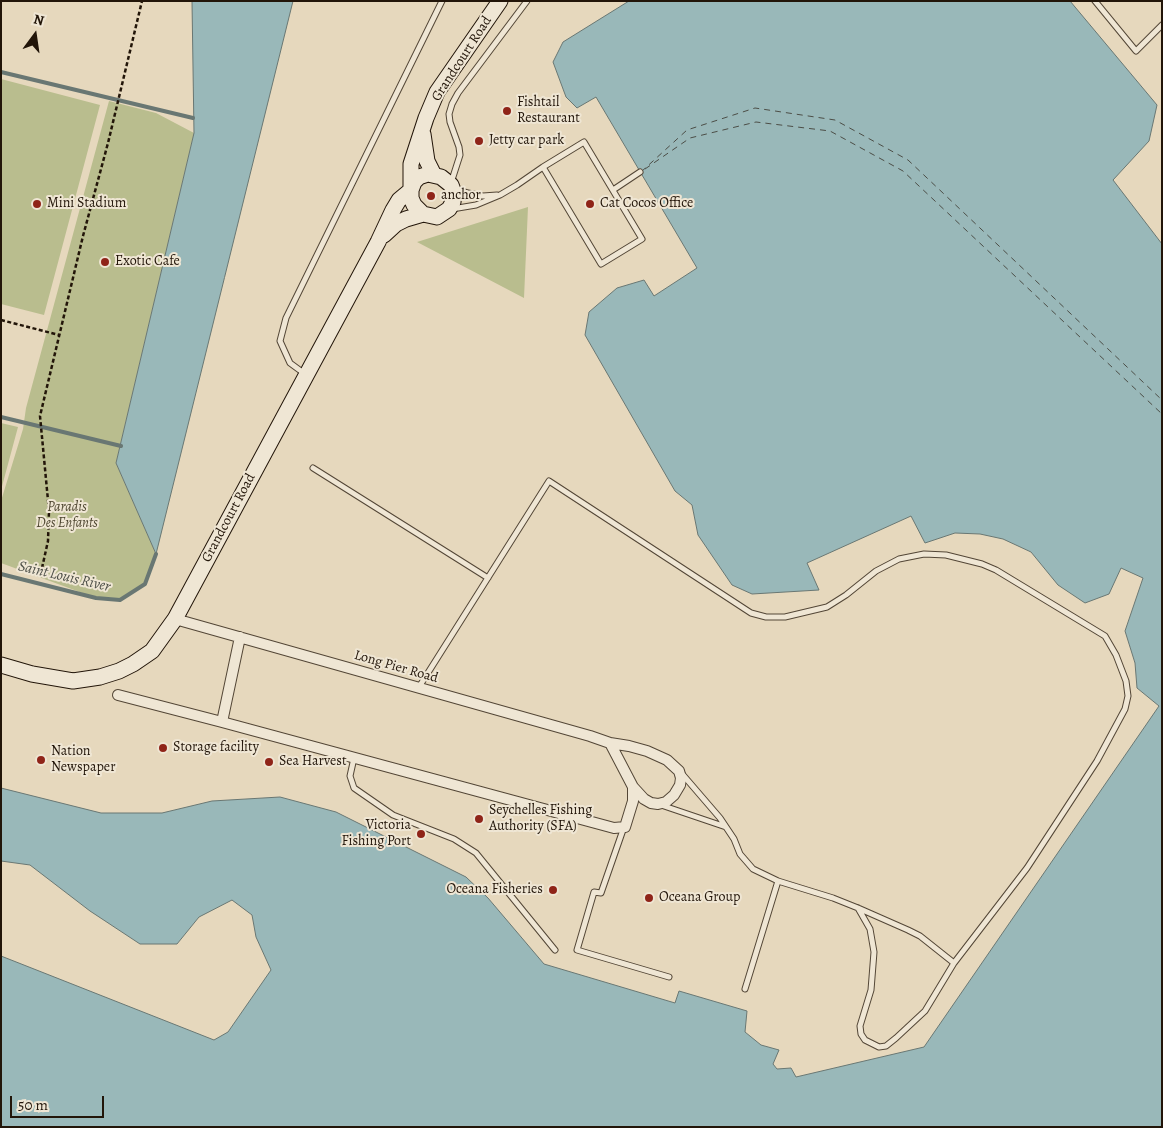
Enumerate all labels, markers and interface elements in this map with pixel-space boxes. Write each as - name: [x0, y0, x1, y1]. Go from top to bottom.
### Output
- north arrow: [10, 10, 60, 60]
- text: N: [31, 10, 46, 30]
- street label: Grandcourt Road: [428, 13, 496, 105]
- place label: Fishtail Restaurant: [517, 95, 580, 128]
- marker: Fishtail Restaurant: [501, 105, 513, 117]
- place label: Jetty car park: [489, 133, 564, 149]
- marker: Jetty car park: [473, 135, 485, 147]
- place label: anchor: [441, 188, 481, 204]
- marker: anchor: [425, 190, 437, 202]
- place label: Mini Stadium: [47, 196, 126, 212]
- place label: Cat Cocos Office: [600, 196, 693, 212]
- marker: Mini Stadium: [31, 198, 43, 210]
- marker: Cat Cocos Office: [584, 198, 596, 210]
- place label: Exotic Cafe: [115, 254, 180, 270]
- marker: Exotic Cafe: [99, 256, 111, 268]
- street label: Grandcourt Road: [199, 471, 259, 565]
- park label: Paradis Des Enfants: [36, 500, 98, 532]
- water label: Saint Louis River: [16, 558, 112, 596]
- street label: Long Pier Road: [352, 647, 440, 687]
- place label: Storage facility: [173, 740, 259, 756]
- marker: Storage facility: [157, 742, 169, 754]
- place label: Nation Newspaper: [51, 744, 115, 776]
- marker: Nation Newspaper: [35, 754, 47, 766]
- place label: Sea Harvest: [279, 754, 347, 770]
- marker: Sea Harvest: [263, 756, 275, 768]
- place label: Seychelles Fishing Authority (SFA): [489, 803, 592, 836]
- marker: Seychelles Fishing Authority (SFA): [473, 813, 485, 825]
- place label: Victoria Fishing Port: [342, 818, 411, 850]
- marker: Victoria Fishing Port: [415, 828, 427, 840]
- place label: Oceana Fisheries: [446, 882, 543, 898]
- marker: Oceana Fisheries: [547, 884, 559, 896]
- place label: Oceana Group: [659, 890, 740, 906]
- marker: Oceana Group: [643, 892, 655, 904]
- scale bar: [12, 1086, 106, 1118]
- text: 50 m: [18, 1095, 48, 1115]

